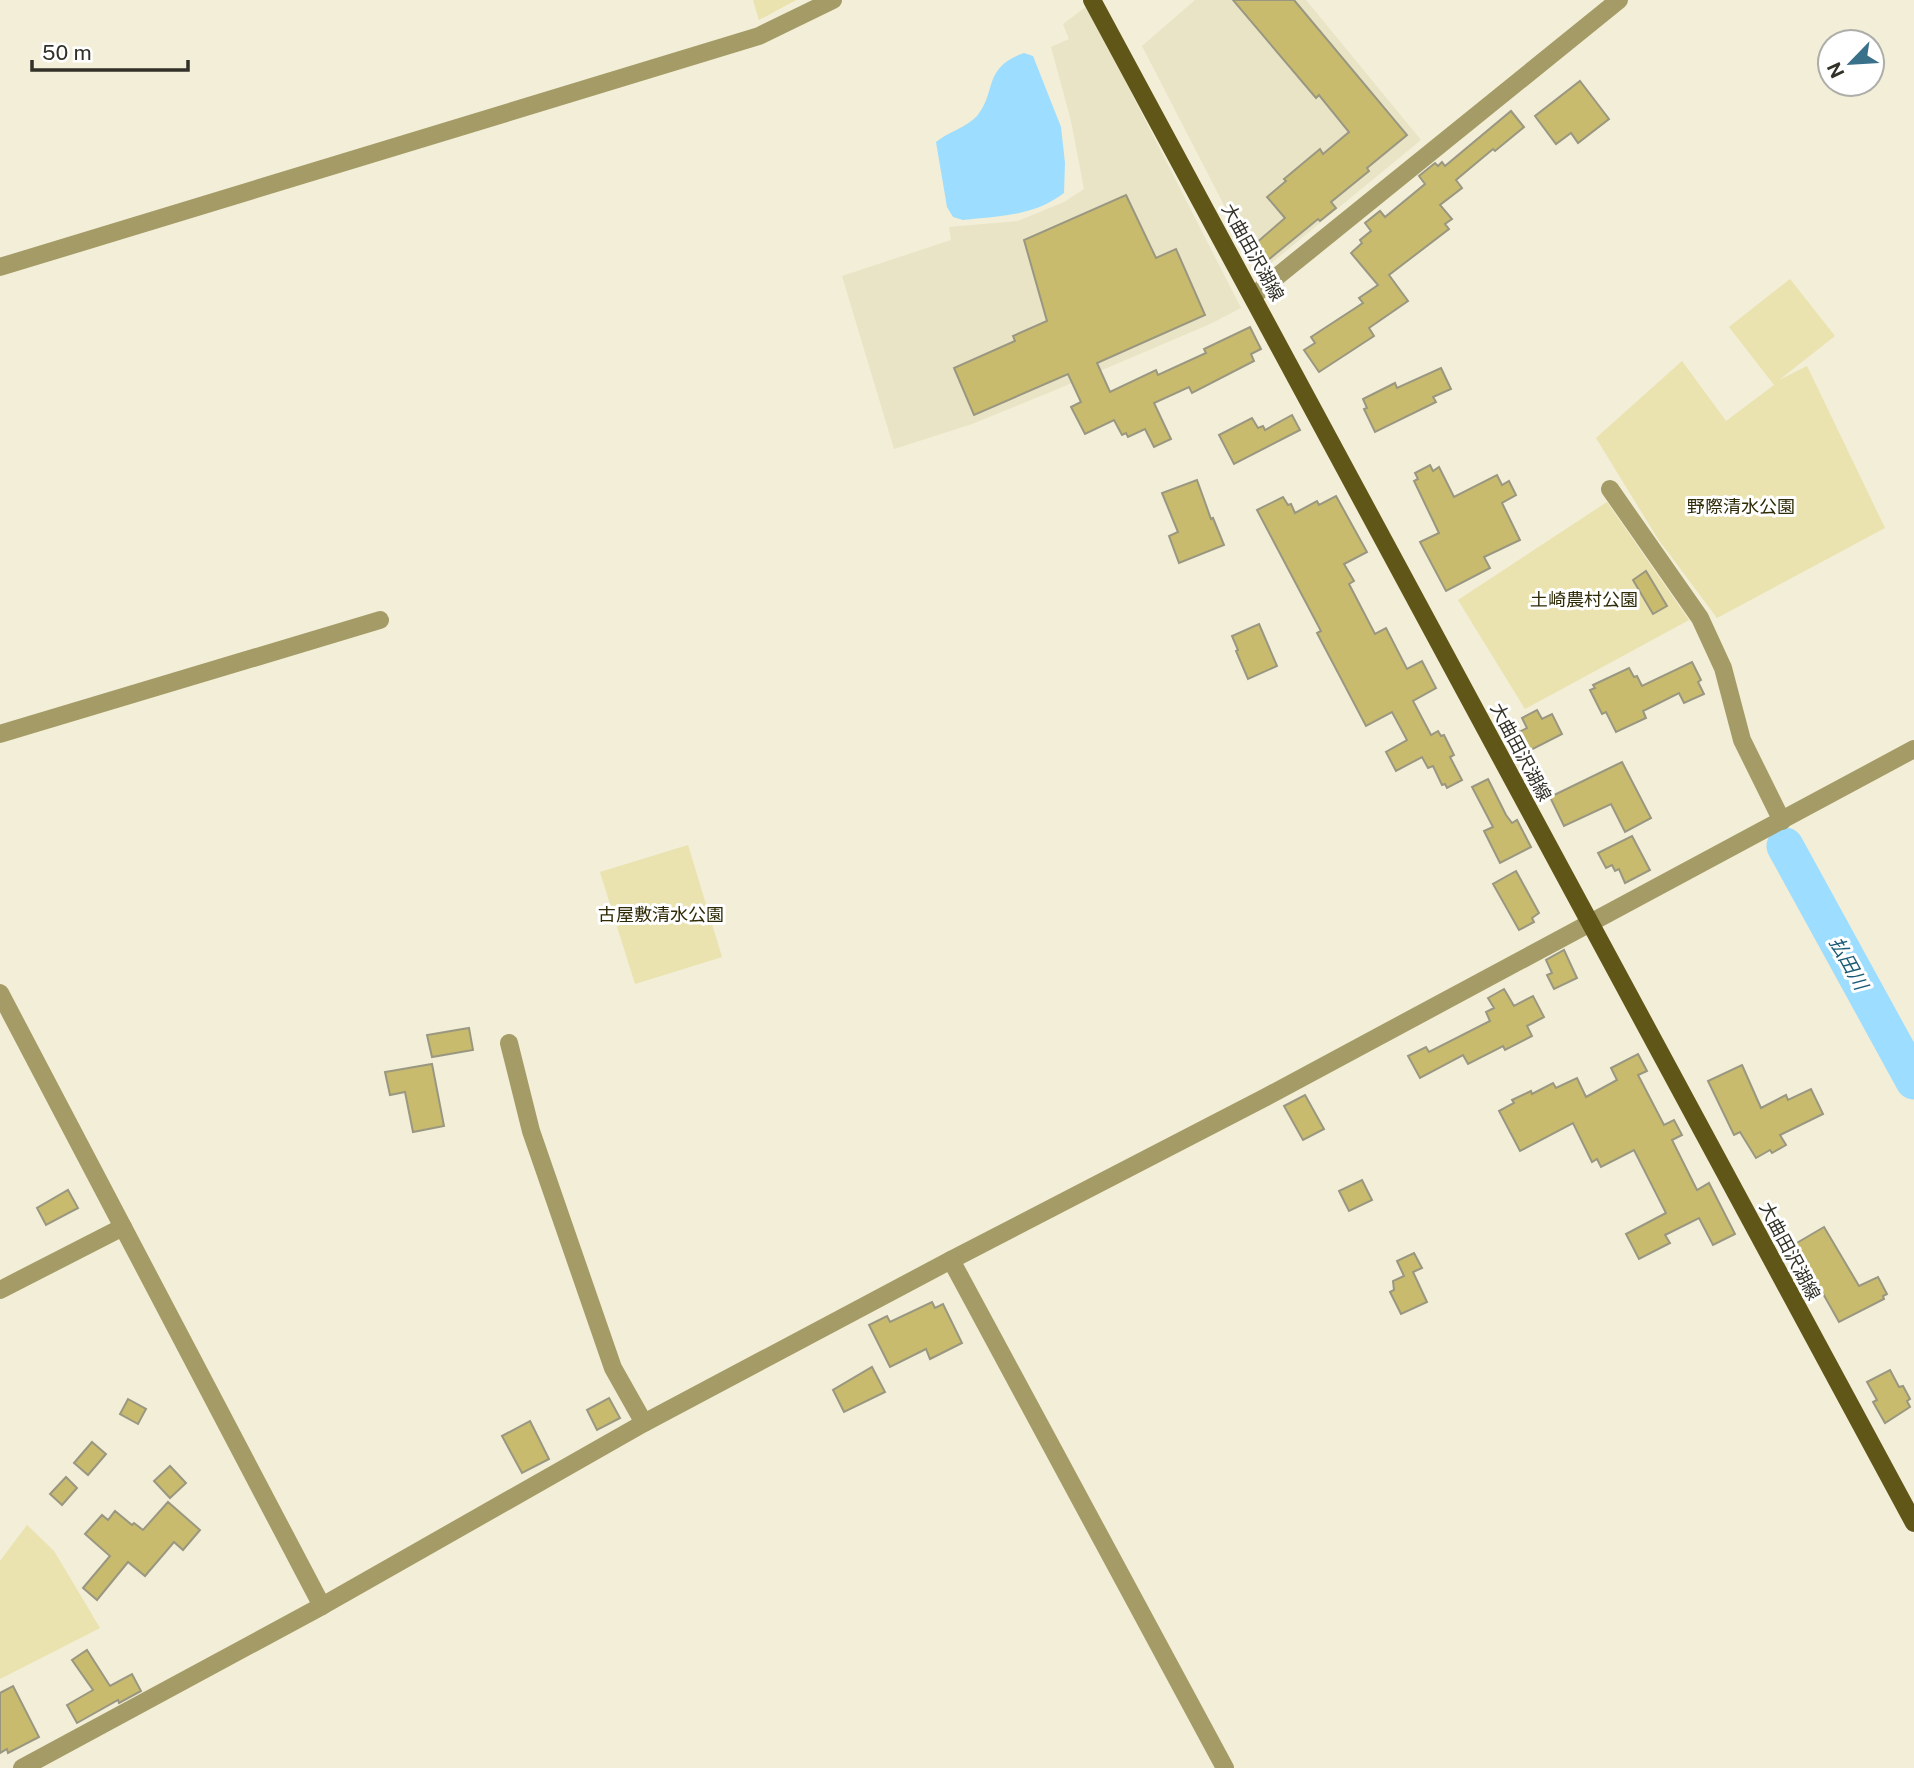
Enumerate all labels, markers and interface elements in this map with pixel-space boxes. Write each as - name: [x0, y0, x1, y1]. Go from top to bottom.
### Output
- scale bar: [32, 28, 187, 72]
- north arrow: [1816, 28, 1886, 98]
- text: 50 m: [42, 40, 92, 65]
- text: N: [1822, 59, 1849, 82]
- street label: 大曲田沢湖線: [1218, 200, 1288, 304]
- park label: 野際清水公園: [1687, 496, 1795, 517]
- park label: 土崎農村公園: [1530, 589, 1638, 610]
- street label: 大曲田沢湖線: [1486, 699, 1556, 805]
- park label: 古屋敷清水公園: [598, 904, 724, 925]
- water label: 払田川: [1826, 933, 1873, 995]
- street label: 大曲田沢湖線: [1755, 1198, 1825, 1304]

